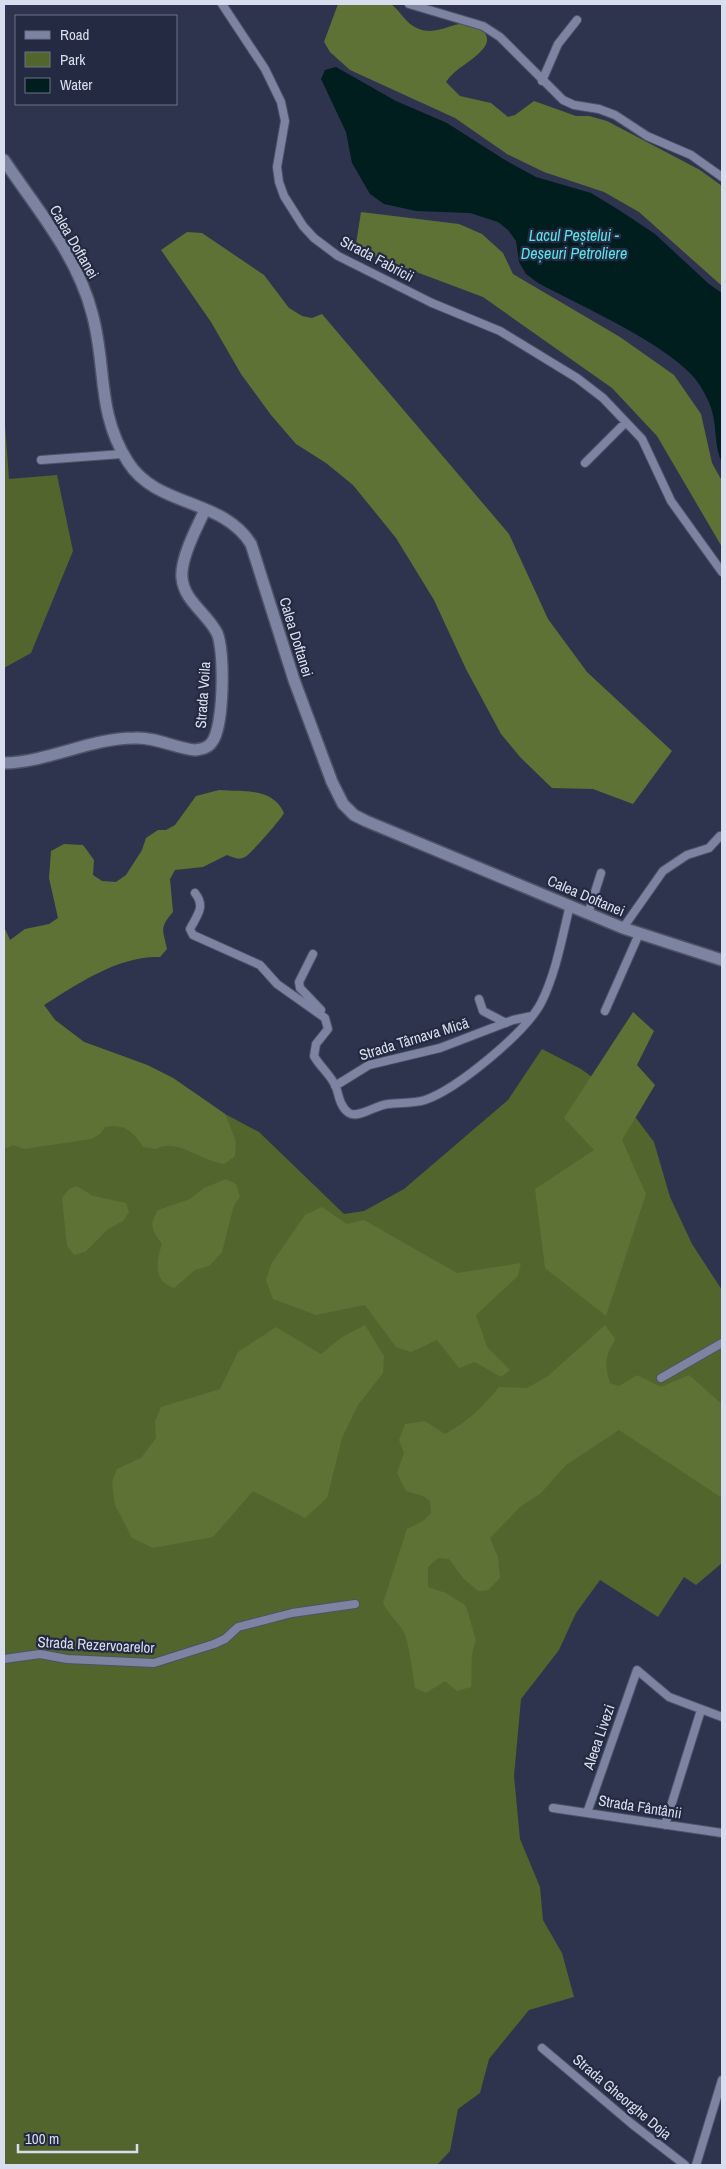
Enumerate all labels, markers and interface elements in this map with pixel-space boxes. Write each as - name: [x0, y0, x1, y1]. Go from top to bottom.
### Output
- legend: [15, 15, 178, 105]
- text: Road: [60, 24, 89, 45]
- text: Park: [60, 49, 86, 70]
- text: Water: [60, 74, 92, 95]
- street label: Calea Doftanei: [45, 201, 104, 283]
- water label: Lacul Peștelui - Deșeuri Petroliere: [521, 224, 627, 264]
- street label: Strada Fabricii: [337, 230, 418, 287]
- street label: Calea Doftanei: [274, 595, 319, 679]
- street label: Strada Voila: [190, 661, 215, 729]
- street label: Calea Doftanei: [544, 870, 628, 921]
- street label: Strada Târnava Mică: [356, 1012, 471, 1065]
- street label: Strada Rezervoarelor: [37, 1631, 155, 1658]
- street label: Aleea Livezi: [577, 1701, 619, 1773]
- street label: Strada Fântânii: [597, 1790, 683, 1823]
- street label: Strada Gheorghe Doja: [568, 2049, 676, 2144]
- scale bar: [18, 2122, 136, 2154]
- text: 100 m: [25, 2128, 59, 2149]

